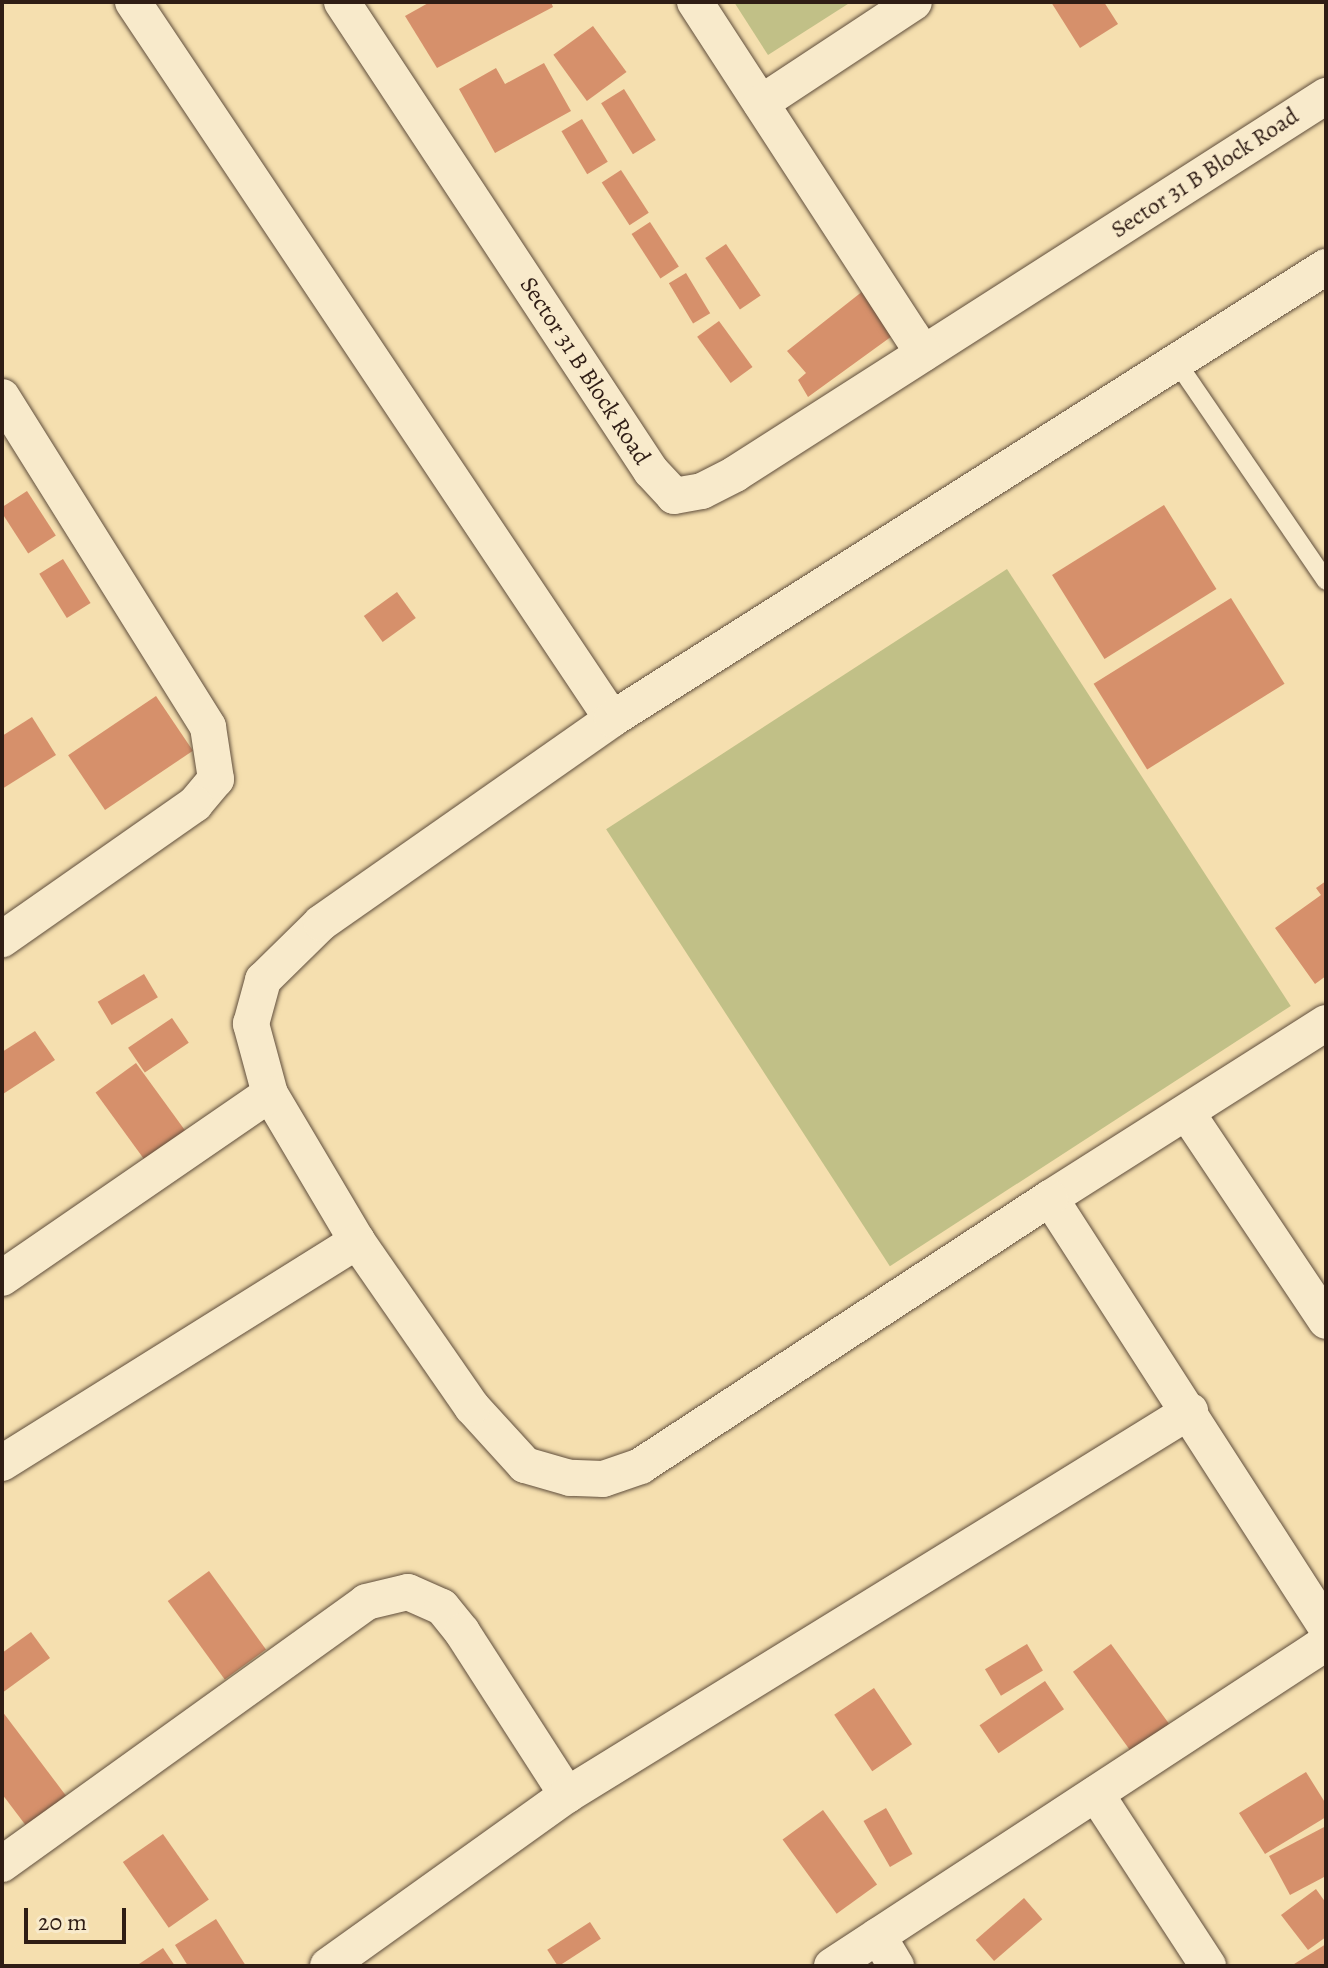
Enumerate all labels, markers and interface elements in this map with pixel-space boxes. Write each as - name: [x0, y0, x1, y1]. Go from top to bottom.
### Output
- street label: Sector 31 B Block Road: [1106, 102, 1304, 244]
- street label: Sector 31 B Block Road: [514, 272, 656, 470]
- scale bar: [28, 1892, 130, 1942]
- text: 20 m: [38, 1906, 87, 1938]

